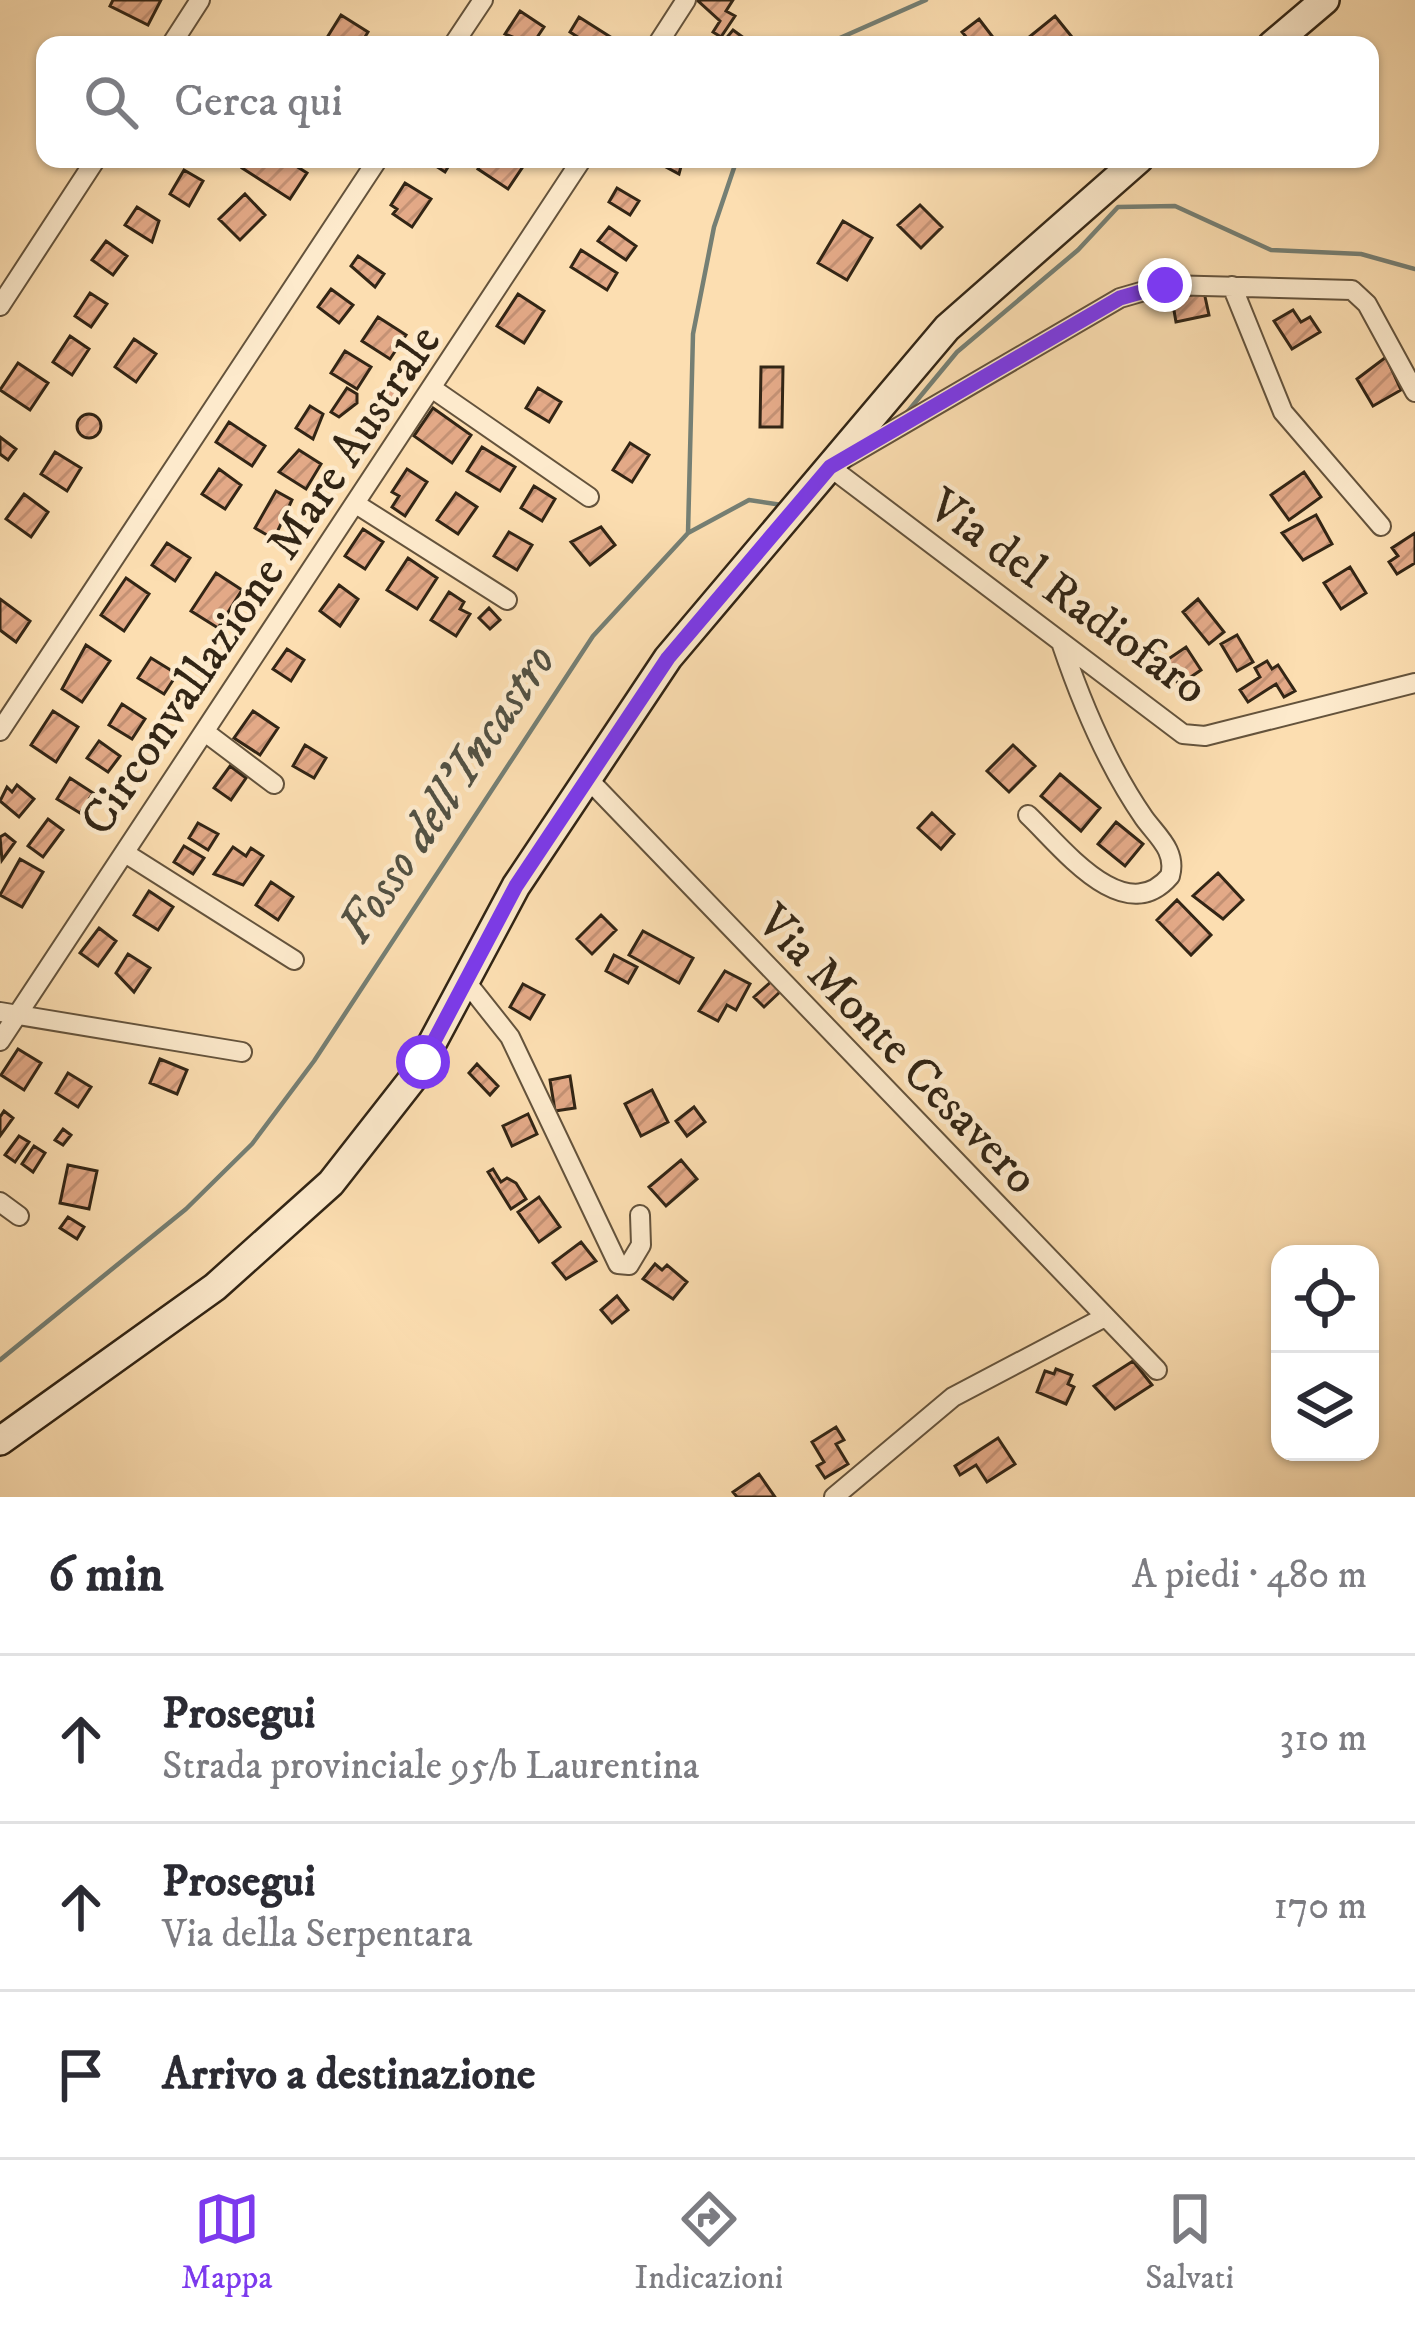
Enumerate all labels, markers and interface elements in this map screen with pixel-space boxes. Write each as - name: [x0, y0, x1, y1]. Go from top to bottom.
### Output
- search box: [36, 36, 1379, 168]
- icon: search: [78, 69, 144, 135]
- text: Cerca qui: [174, 74, 343, 130]
- route end: [1138, 258, 1192, 312]
- street label: Circonvallazione Mare Australe: [68, 314, 455, 847]
- street label: Via del Radiofaro: [915, 475, 1218, 719]
- water label: Fosso dell'Incastro: [324, 632, 571, 955]
- street label: Via Monte Cesavero: [743, 892, 1050, 1208]
- route start: [396, 1035, 450, 1089]
- map controls: [1271, 1245, 1379, 1461]
- button: locate: [1271, 1245, 1379, 1353]
- button: layers: [1271, 1353, 1379, 1461]
- text: 6 min: [48, 1543, 164, 1607]
- text: A piedi · 480 m: [1132, 1551, 1367, 1600]
- text: Prosegui: [162, 1686, 316, 1742]
- icon: ahead: [48, 1706, 114, 1772]
- text: 310 m: [1280, 1714, 1367, 1763]
- text: Strada provinciale 95/b Laurentina: [162, 1742, 699, 1791]
- text: Prosegui: [162, 1854, 316, 1910]
- icon: ahead: [48, 1874, 114, 1940]
- text: 170 m: [1273, 1882, 1367, 1931]
- text: Via della Serpentara: [162, 1910, 472, 1959]
- icon: arrive: [48, 2042, 114, 2108]
- text: Arrivo a destinazione: [162, 2047, 535, 2103]
- tab: Mappa: [181, 2186, 272, 2299]
- tab: Indicazioni: [635, 2186, 783, 2299]
- tab: Salvati: [1145, 2186, 1234, 2299]

